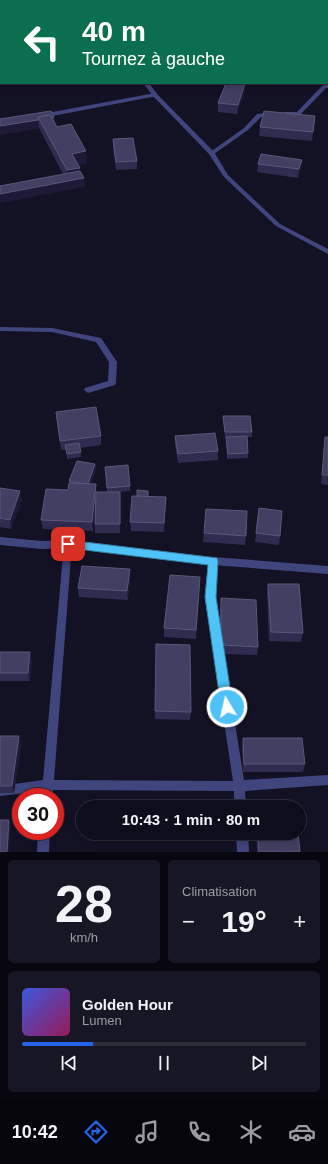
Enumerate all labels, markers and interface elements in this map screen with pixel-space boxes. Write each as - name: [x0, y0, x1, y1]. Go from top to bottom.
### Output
- icon: left: [16, 16, 68, 68]
- text: 40 m: [82, 16, 146, 47]
- text: Tournez à gauche: [82, 49, 225, 69]
- pin: [51, 527, 85, 561]
- icon: arrive: [57, 533, 79, 555]
- position arrow: [206, 686, 248, 728]
- speed limit sign: 30: [12, 788, 64, 840]
- text: 10:43 · 1 min · 80 m: [122, 811, 260, 828]
- text: 28: [55, 875, 113, 933]
- text: Climatisation: [182, 884, 256, 899]
- text: 19°: [221, 905, 267, 938]
- text: −: [182, 909, 195, 934]
- text: +: [293, 909, 306, 934]
- text: km/h: [70, 930, 98, 945]
- text: Golden Hour: [82, 996, 173, 1013]
- text: Lumen: [82, 1013, 122, 1028]
- icon: previous: [58, 1052, 80, 1074]
- icon: pause: [153, 1052, 175, 1074]
- icon: next: [248, 1052, 270, 1074]
- icon: directions: [82, 1118, 110, 1146]
- icon: music: [133, 1118, 161, 1146]
- icon: phone: [185, 1118, 213, 1146]
- icon: climate: [237, 1118, 265, 1146]
- icon: car: [288, 1118, 316, 1146]
- text: 10:42: [12, 1122, 58, 1142]

